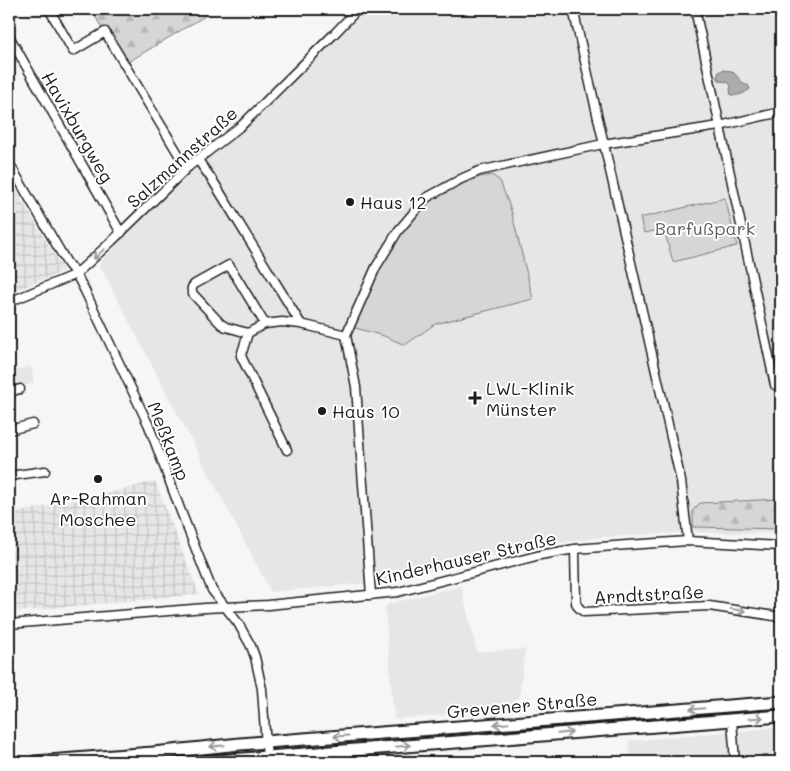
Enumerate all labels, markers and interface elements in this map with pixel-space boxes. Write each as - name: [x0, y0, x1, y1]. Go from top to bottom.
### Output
- street label: Havixburgweg: [36, 67, 120, 187]
- street label: Salzmannstraße: [122, 101, 242, 213]
- place label: Haus 12: [360, 190, 426, 214]
- marker: Haus 12: [344, 196, 356, 208]
- park label: Barfußpark: [655, 216, 755, 240]
- one-way arrow: [92, 248, 105, 260]
- place label: LWL-Klinik Münster: [486, 376, 574, 421]
- marker: LWL-Klinik Münster: [468, 391, 482, 405]
- street label: Meßkamp: [142, 398, 196, 484]
- place label: Haus 10: [332, 399, 400, 423]
- marker: Haus 10: [316, 405, 328, 417]
- marker: Ar-Rahman Moschee: [92, 473, 104, 485]
- place label: Ar-Rahman Moschee: [49, 486, 147, 531]
- street label: Kinderhauser Straße: [373, 526, 559, 590]
- street label: Arndtstraße: [593, 579, 705, 609]
- one-way arrow: [730, 605, 746, 615]
- street label: Grevener Straße: [446, 686, 598, 724]
- one-way arrow: [690, 704, 706, 713]
- one-way arrow: [748, 713, 764, 723]
- one-way arrow: [493, 719, 509, 729]
- one-way arrow: [556, 729, 572, 738]
- one-way arrow: [333, 732, 349, 741]
- one-way arrow: [210, 741, 226, 751]
- one-way arrow: [394, 742, 410, 751]

